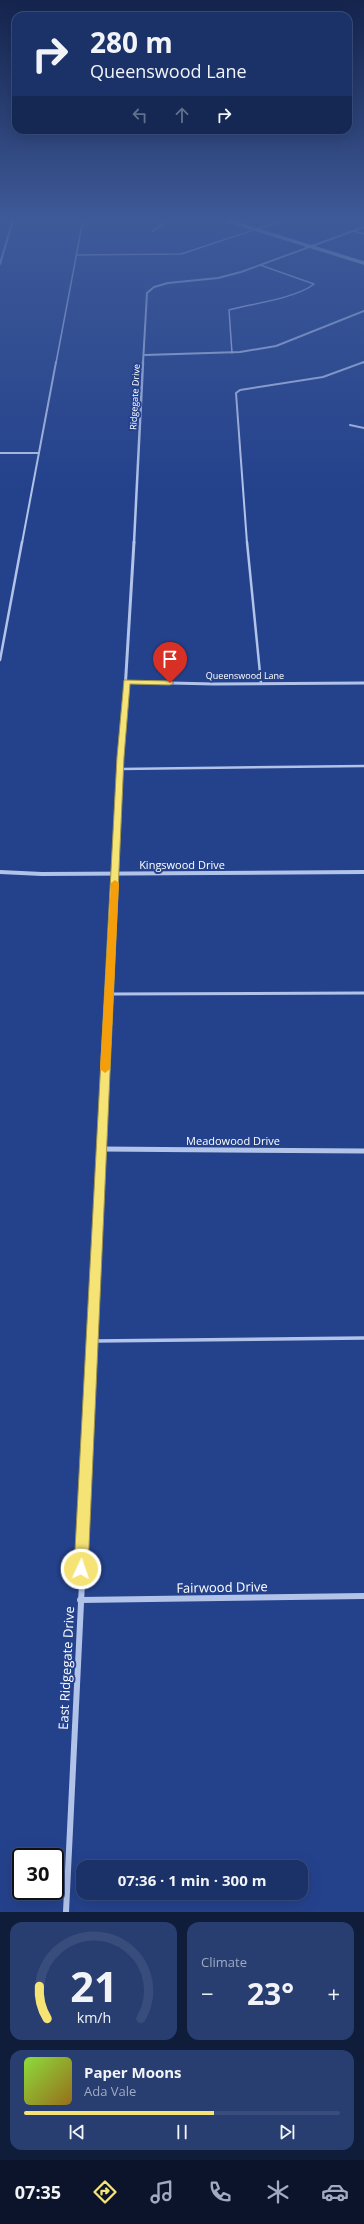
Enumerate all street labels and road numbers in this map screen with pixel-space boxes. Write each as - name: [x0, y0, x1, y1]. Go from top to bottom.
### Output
- street label: Ridgegate Drive: [126, 364, 143, 430]
- street label: Queenswood Lane: [206, 669, 284, 682]
- street label: Kingswood Drive: [139, 857, 225, 872]
- street label: Meadowood Drive: [186, 1133, 280, 1148]
- street label: Fairwood Drive: [176, 1577, 268, 1597]
- street label: East Ridgegate Drive: [54, 1606, 78, 1730]

